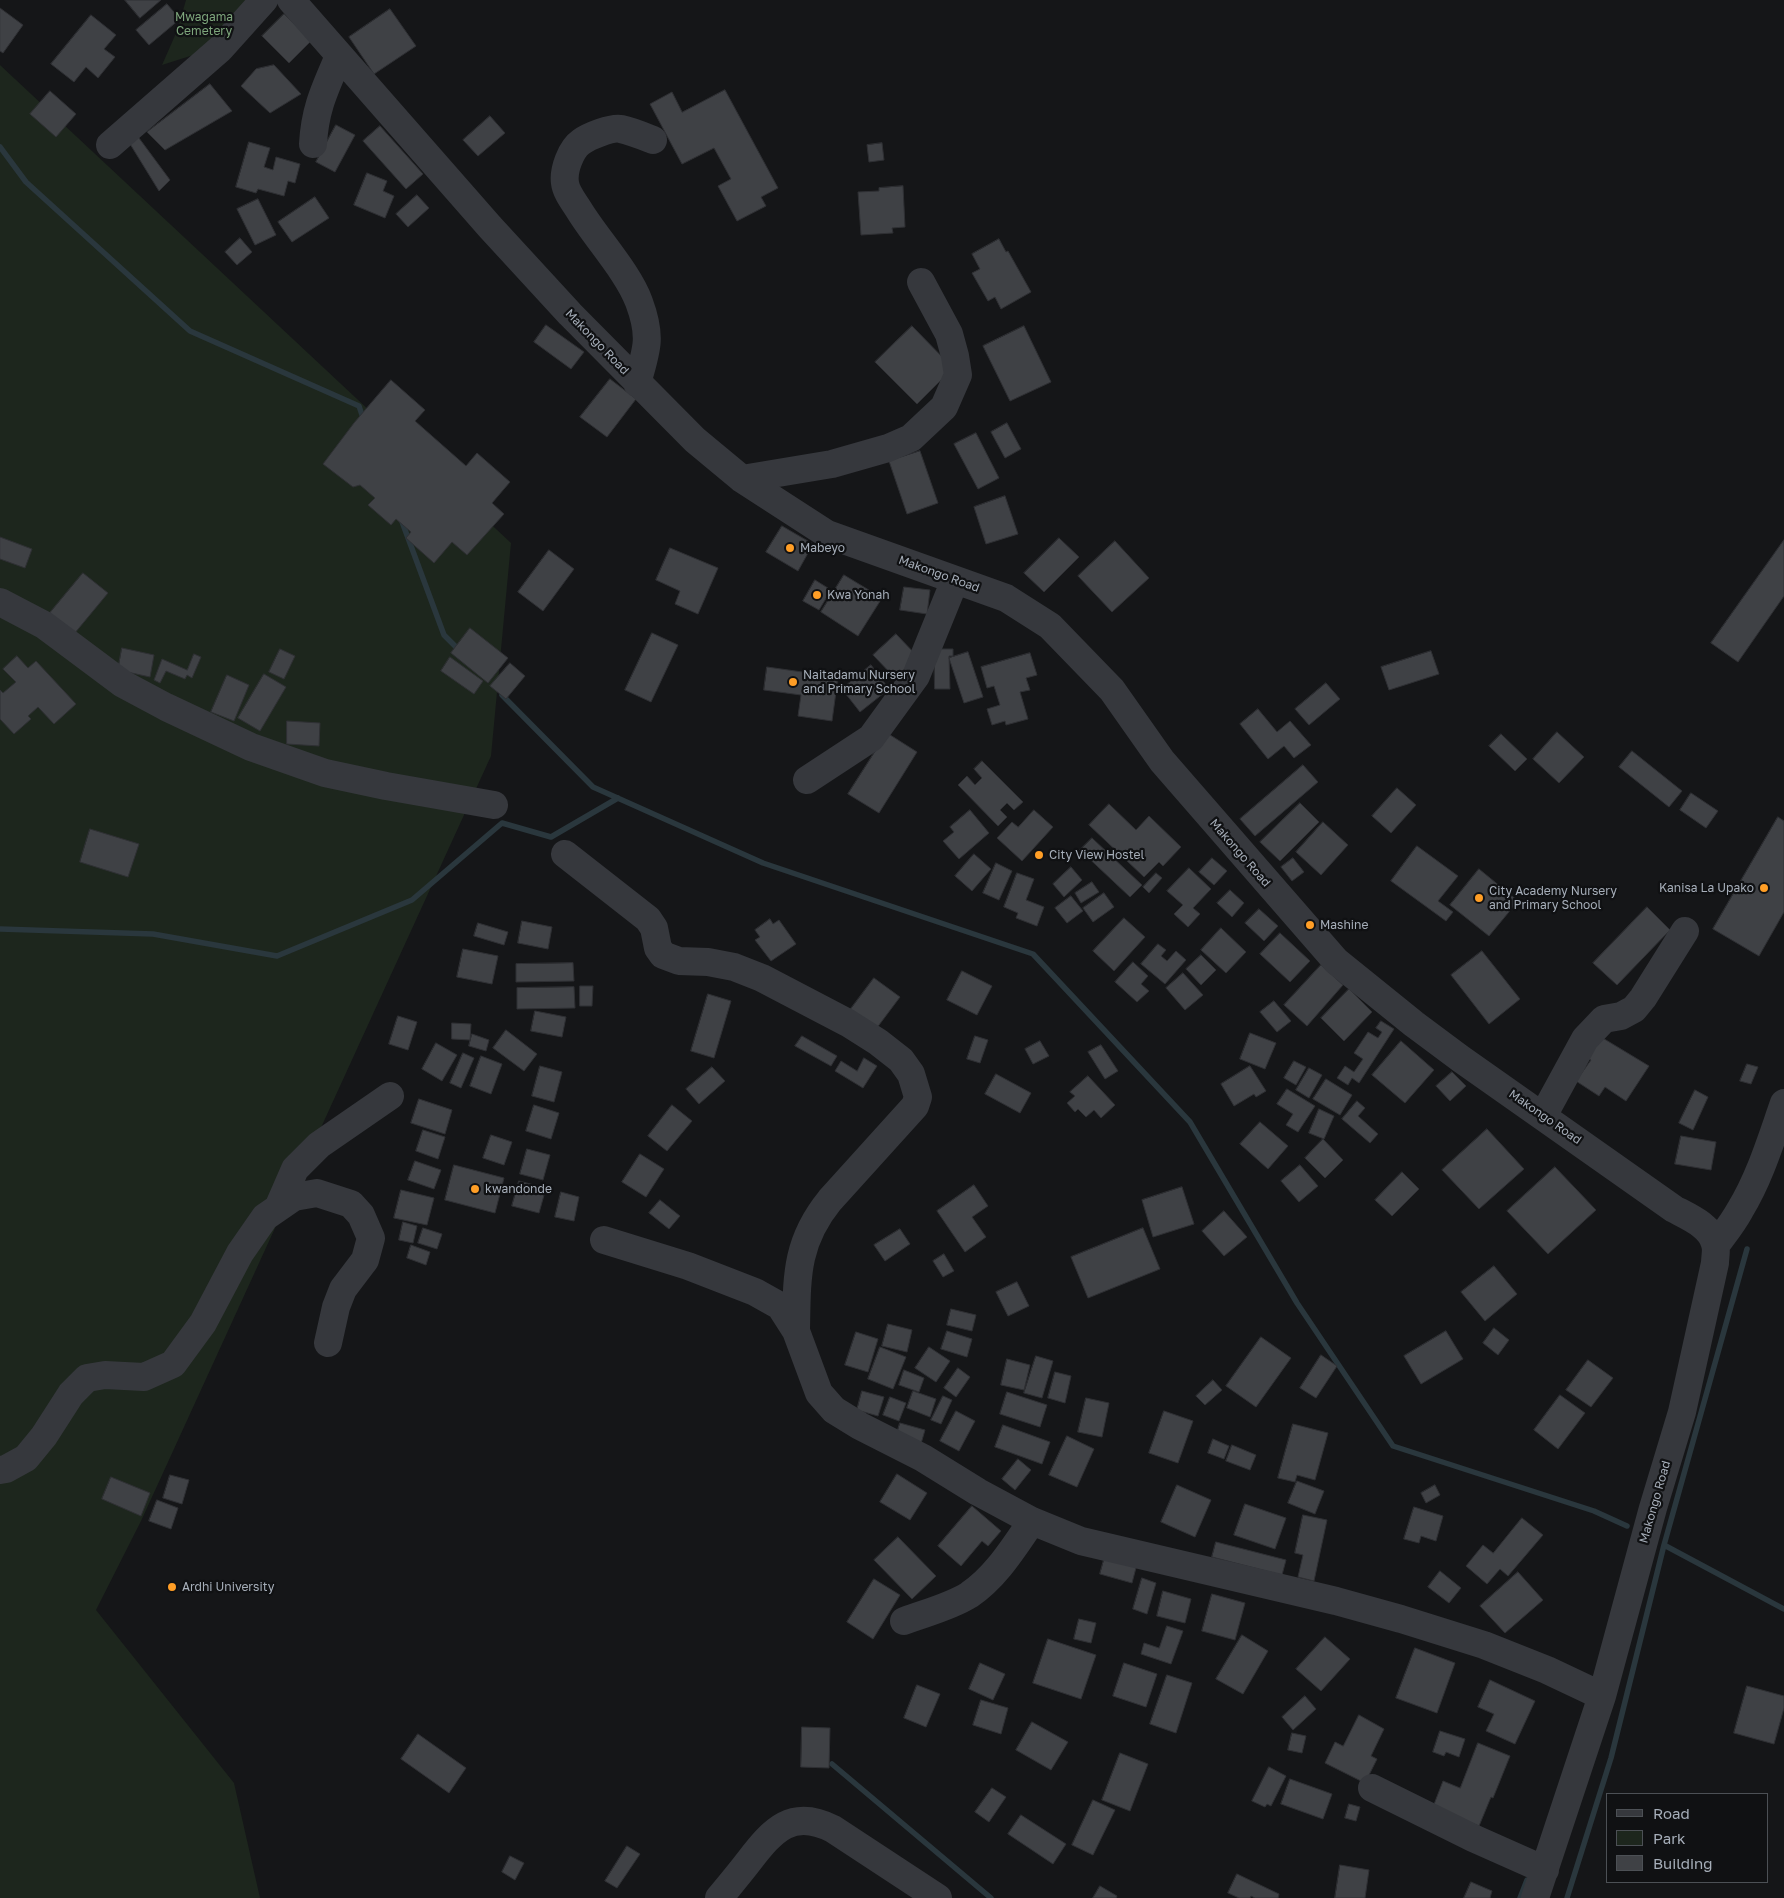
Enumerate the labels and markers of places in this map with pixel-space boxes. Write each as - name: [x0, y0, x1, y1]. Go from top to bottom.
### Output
- place label: Mabeyo: [800, 541, 845, 555]
- marker: Mabeyo: [784, 542, 796, 554]
- place label: Kwa Yonah: [827, 588, 890, 602]
- marker: Kwa Yonah: [811, 589, 823, 601]
- place label: Naitadamu Nursery and Primary School: [803, 668, 915, 696]
- marker: Naitadamu Nursery and Primary School: [787, 676, 799, 688]
- place label: City View Hostel: [1049, 848, 1144, 862]
- marker: City View Hostel: [1033, 849, 1045, 861]
- place label: Kanisa La Upako: [1659, 881, 1754, 895]
- marker: Kanisa La Upako: [1758, 882, 1770, 894]
- place label: City Academy Nursery and Primary School: [1489, 884, 1617, 912]
- marker: City Academy Nursery and Primary School: [1473, 892, 1485, 904]
- place label: Mashine: [1320, 918, 1368, 932]
- marker: Mashine: [1304, 919, 1316, 931]
- place label: kwandonde: [485, 1182, 552, 1196]
- marker: kwandonde: [469, 1183, 481, 1195]
- place label: Ardhi University: [182, 1580, 274, 1594]
- marker: Ardhi University: [166, 1581, 178, 1593]

